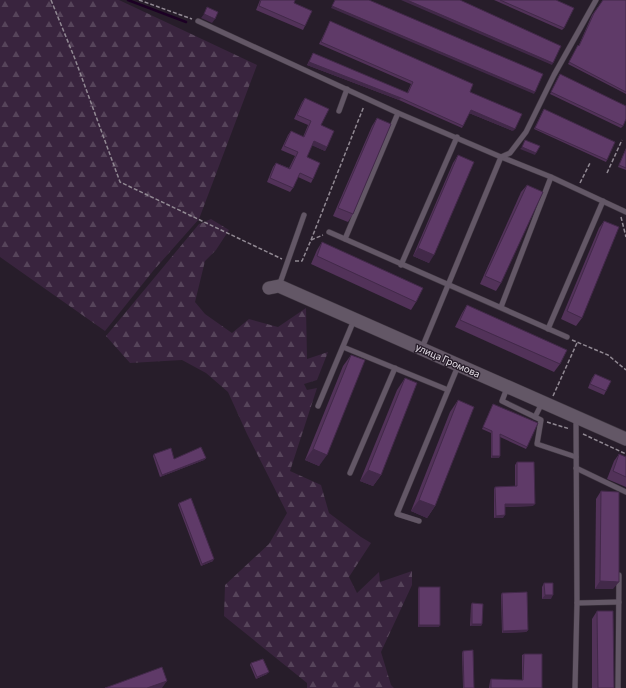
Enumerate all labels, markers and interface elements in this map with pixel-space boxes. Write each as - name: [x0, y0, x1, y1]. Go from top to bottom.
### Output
- street label: улица Громова: [414, 340, 482, 380]

